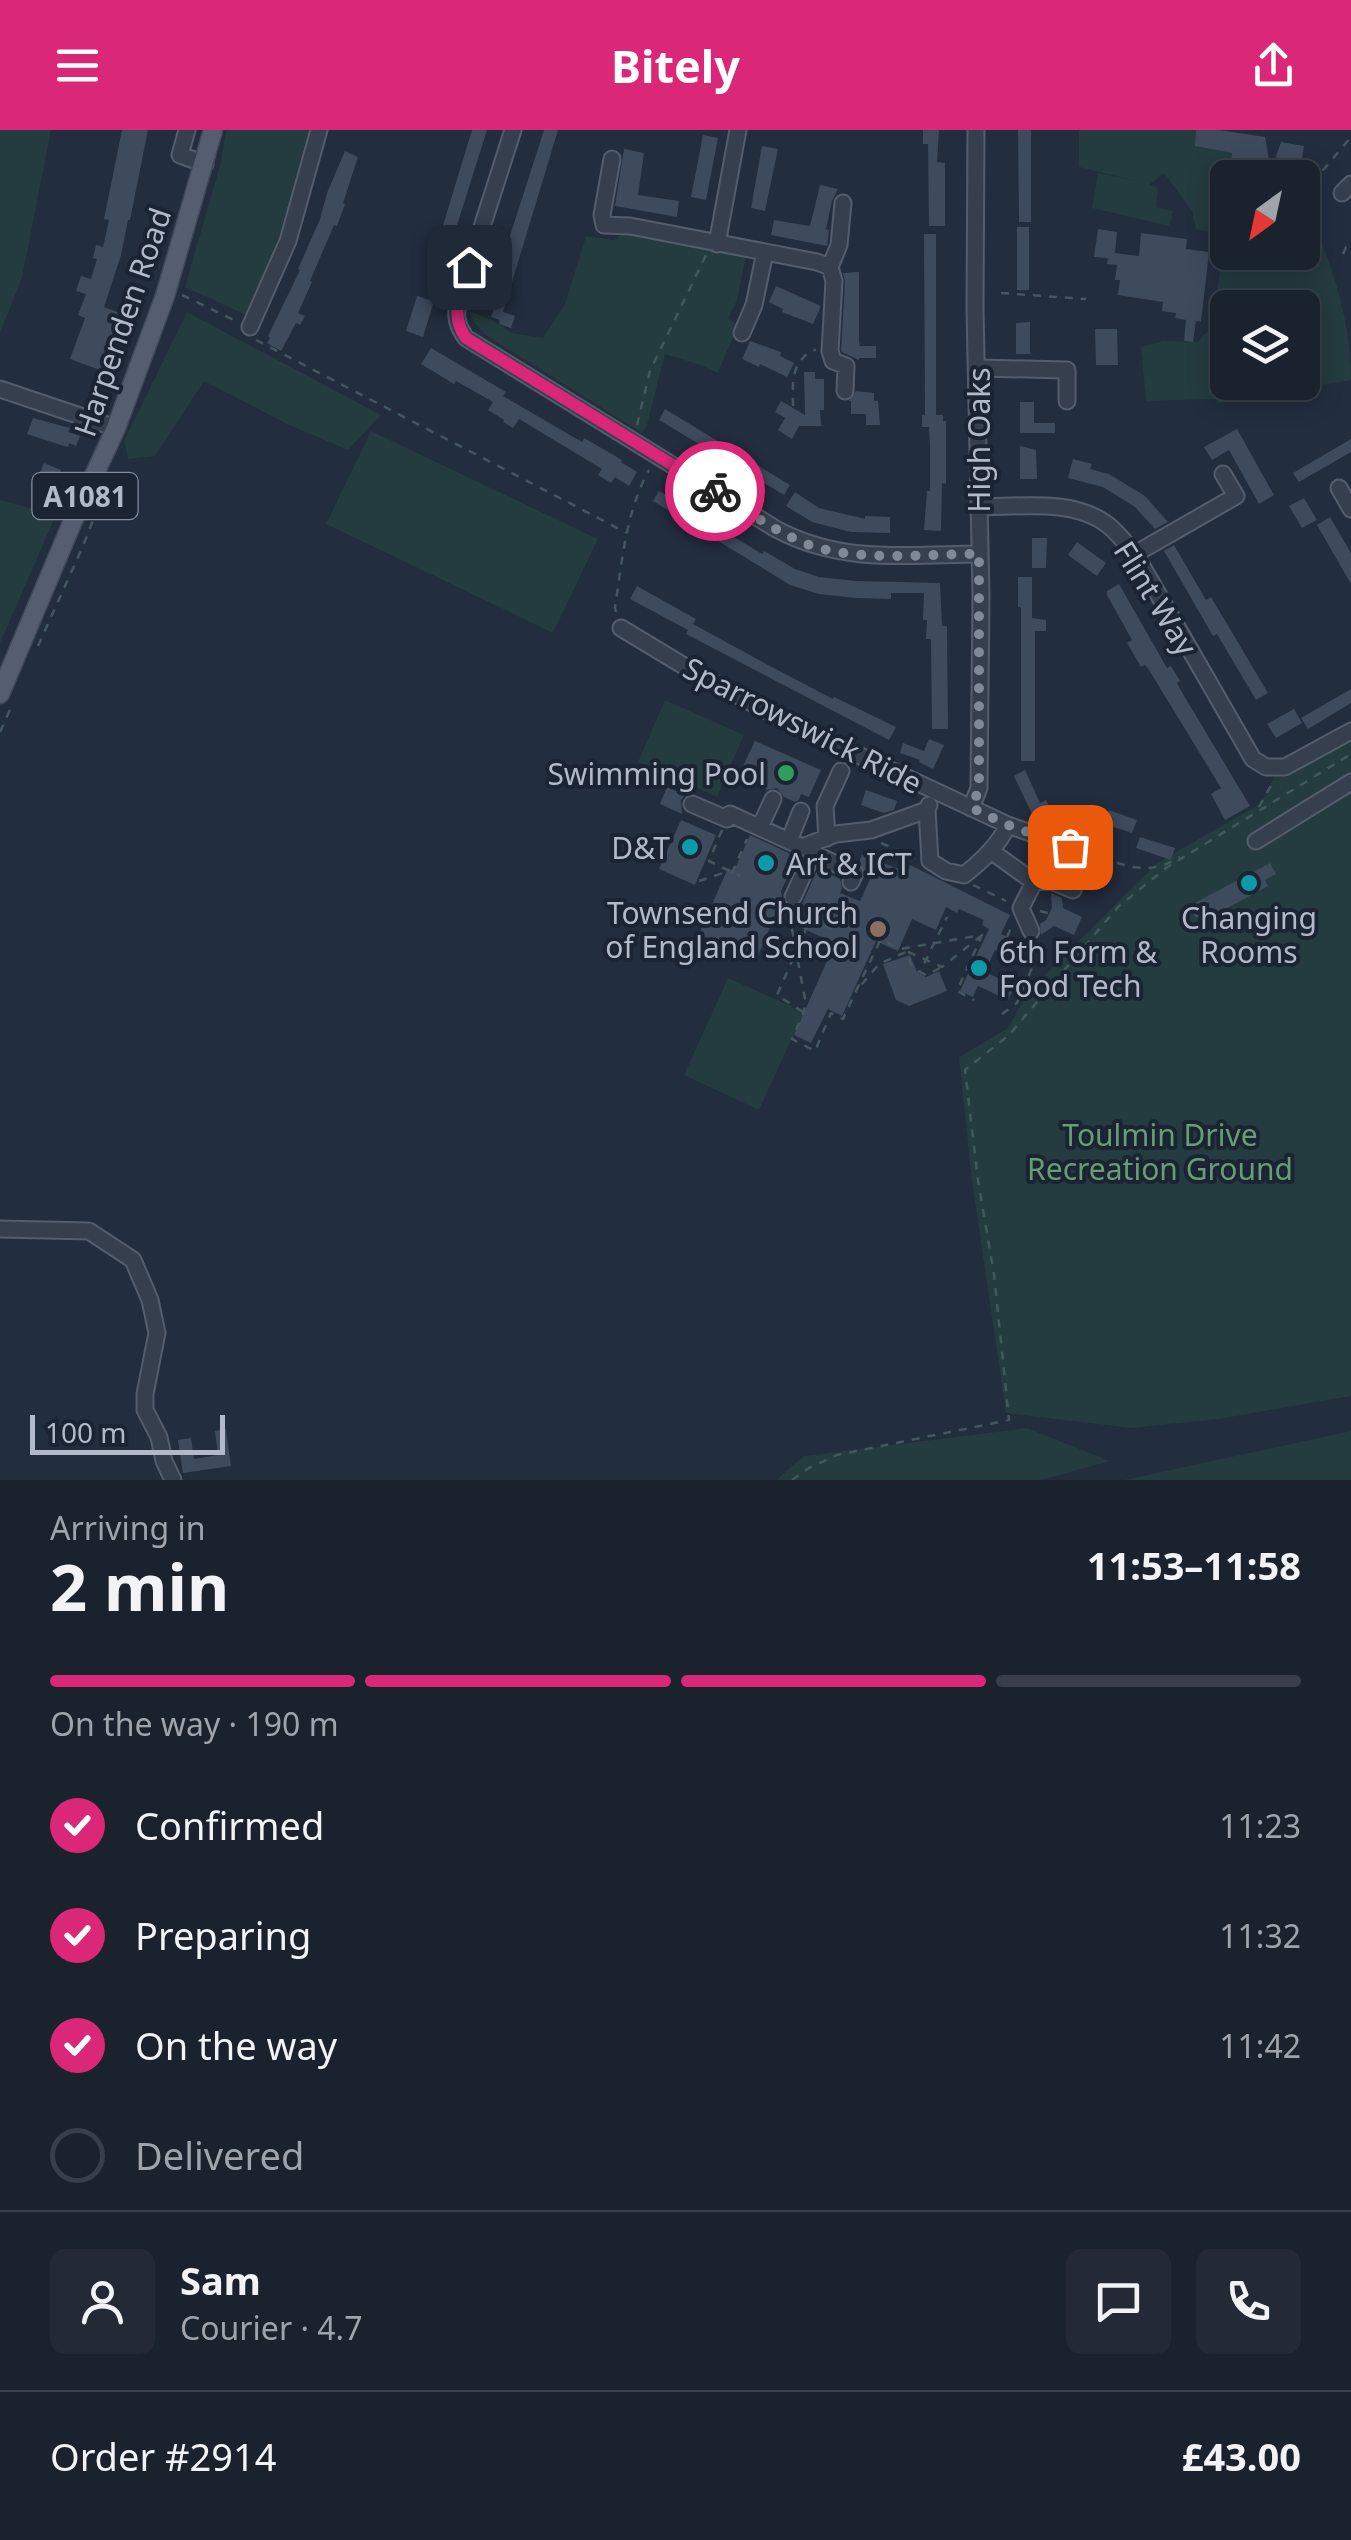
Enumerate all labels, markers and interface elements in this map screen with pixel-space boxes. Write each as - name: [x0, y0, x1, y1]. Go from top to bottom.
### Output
- text: Bitely: [611, 35, 740, 96]
- icon: menu: [50, 38, 105, 93]
- icon: share: [1246, 38, 1301, 93]
- north arrow: [1210, 160, 1320, 270]
- map controls: [1210, 160, 1320, 400]
- street label: Harpenden Road: [64, 202, 180, 442]
- pin: [427, 225, 512, 310]
- icon: home: [442, 240, 497, 295]
- button: layers: [1210, 290, 1320, 400]
- street label: High Oaks: [958, 367, 999, 513]
- courier: [665, 441, 765, 541]
- icon: bike: [688, 464, 743, 519]
- road number: A1081: [32, 473, 138, 519]
- street label: Flint Way: [1105, 533, 1208, 664]
- street label: Sparrowswick Ride: [677, 647, 929, 803]
- place label: Swimming Pool: [547, 753, 766, 794]
- marker: Swimming Pool: [775, 762, 797, 784]
- pin: [1028, 805, 1113, 890]
- icon: bag: [1043, 820, 1098, 875]
- place label: D&T: [611, 827, 670, 868]
- marker: D&T: [679, 836, 701, 858]
- place label: Art & ICT: [786, 843, 912, 884]
- marker: Art & ICT: [755, 852, 777, 874]
- marker: Changing Rooms: [1238, 872, 1260, 894]
- place label: Townsend Church of England School: [605, 892, 858, 967]
- place label: Changing Rooms: [1181, 897, 1317, 972]
- marker: Townsend Church of England School: [867, 918, 889, 940]
- place label: 6th Form & Food Tech: [999, 931, 1157, 1006]
- marker: 6th Form & Food Tech: [968, 957, 990, 979]
- park label: Toulmin Drive Recreation Ground: [1027, 1114, 1293, 1189]
- scale bar: [30, 1410, 225, 1454]
- text: 100 m: [45, 1413, 127, 1451]
- text: Arriving in: [50, 1506, 205, 1549]
- text: 11:53–11:58: [1087, 1539, 1301, 1591]
- text: 2 min: [50, 1542, 229, 1630]
- text: On the way · 190 m: [50, 1702, 339, 1745]
- icon: check: [50, 1798, 105, 1853]
- text: Confirmed: [135, 1799, 324, 1851]
- text: 11:23: [1219, 1804, 1301, 1847]
- icon: check: [50, 1908, 105, 1963]
- text: Preparing: [135, 1909, 311, 1961]
- text: 11:32: [1219, 1914, 1301, 1957]
- icon: check: [50, 2018, 105, 2073]
- text: On the way: [135, 2019, 337, 2071]
- text: 11:42: [1219, 2024, 1301, 2067]
- text: Delivered: [135, 2129, 304, 2181]
- button: person: [50, 2249, 155, 2354]
- button: chat: [1066, 2249, 1171, 2354]
- button: phone: [1196, 2249, 1301, 2354]
- text: Sam: [180, 2254, 261, 2306]
- text: Courier · 4.7: [180, 2306, 363, 2349]
- text: Order #2914: [50, 2430, 276, 2482]
- text: £43.00: [1182, 2430, 1301, 2482]

